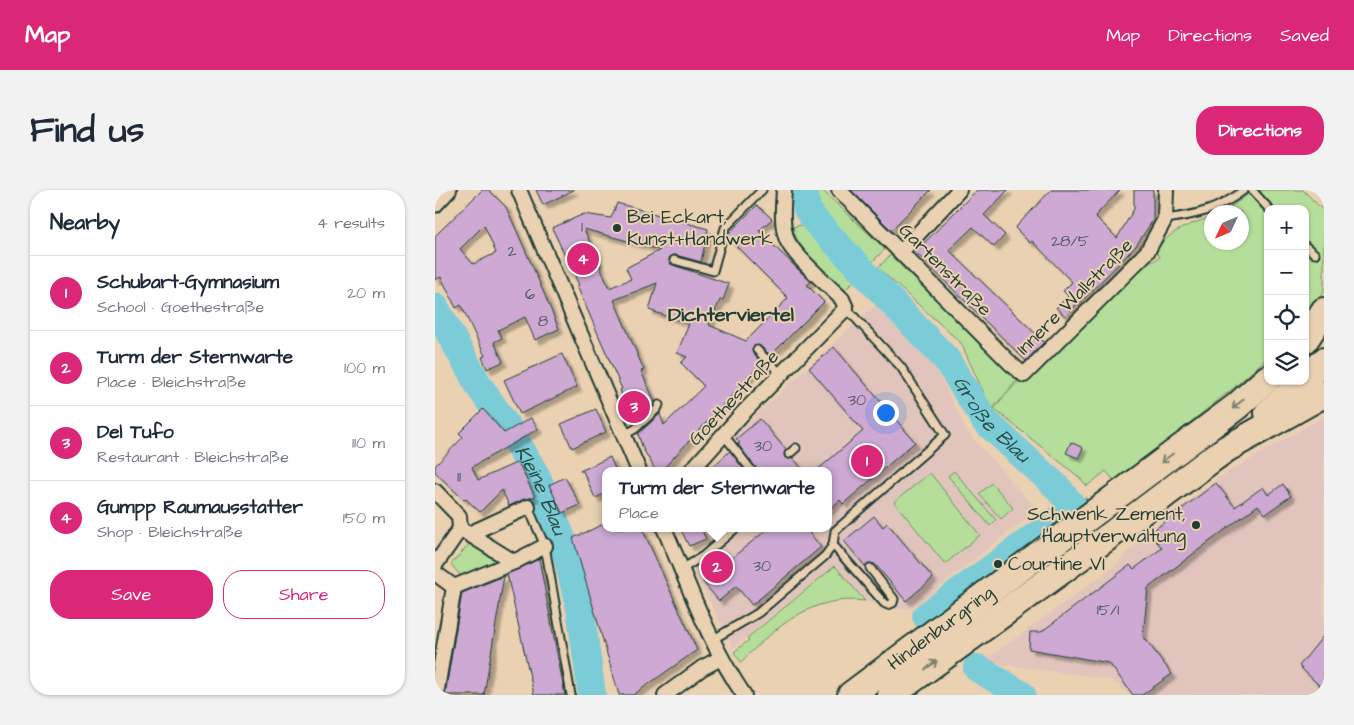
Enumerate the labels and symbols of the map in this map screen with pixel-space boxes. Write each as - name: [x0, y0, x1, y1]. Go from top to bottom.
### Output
- place label: Bei Eckart, Kunst+Handwerk: [627, 204, 773, 253]
- north arrow: [1204, 205, 1249, 250]
- house number: 1: [581, 216, 583, 238]
- street label: Gartenstraße: [892, 217, 998, 323]
- marker: Bei Eckart, Kunst+Handwerk: [611, 222, 623, 234]
- house number: 28/5: [1051, 230, 1090, 252]
- street label: Innere Wallstraße: [1011, 233, 1139, 361]
- house number: 2: [507, 240, 517, 262]
- pin: 4: [567, 240, 599, 278]
- house number: 6: [525, 283, 535, 305]
- district label: Dichterviertel: [668, 301, 794, 329]
- house number: 8: [538, 310, 548, 332]
- street label: Goethestraße: [682, 344, 786, 452]
- water label: Große Blau: [946, 371, 1037, 471]
- pin: 3: [618, 388, 650, 426]
- house number: 30: [848, 389, 866, 411]
- one-way arrow: [1231, 399, 1244, 410]
- your location: [873, 400, 899, 426]
- house number: 30: [754, 435, 772, 457]
- water label: Kleine Blau: [508, 440, 574, 541]
- pin: 1: [851, 442, 883, 480]
- one-way arrow: [1161, 453, 1174, 464]
- house number: 11: [457, 466, 461, 488]
- place label: Schwenk Zement, Hauptverwaltung: [1027, 501, 1186, 551]
- marker: Schwenk Zement, Hauptverwaltung: [1190, 519, 1202, 531]
- pin: 2: [701, 548, 733, 586]
- place label: Courtine VI: [1008, 551, 1105, 578]
- house number: 30: [753, 555, 771, 577]
- marker: Courtine VI: [992, 558, 1004, 570]
- street label: Hindenburgring: [882, 579, 1000, 677]
- house number: 15/1: [1097, 599, 1119, 621]
- one-way arrow: [924, 660, 938, 670]

